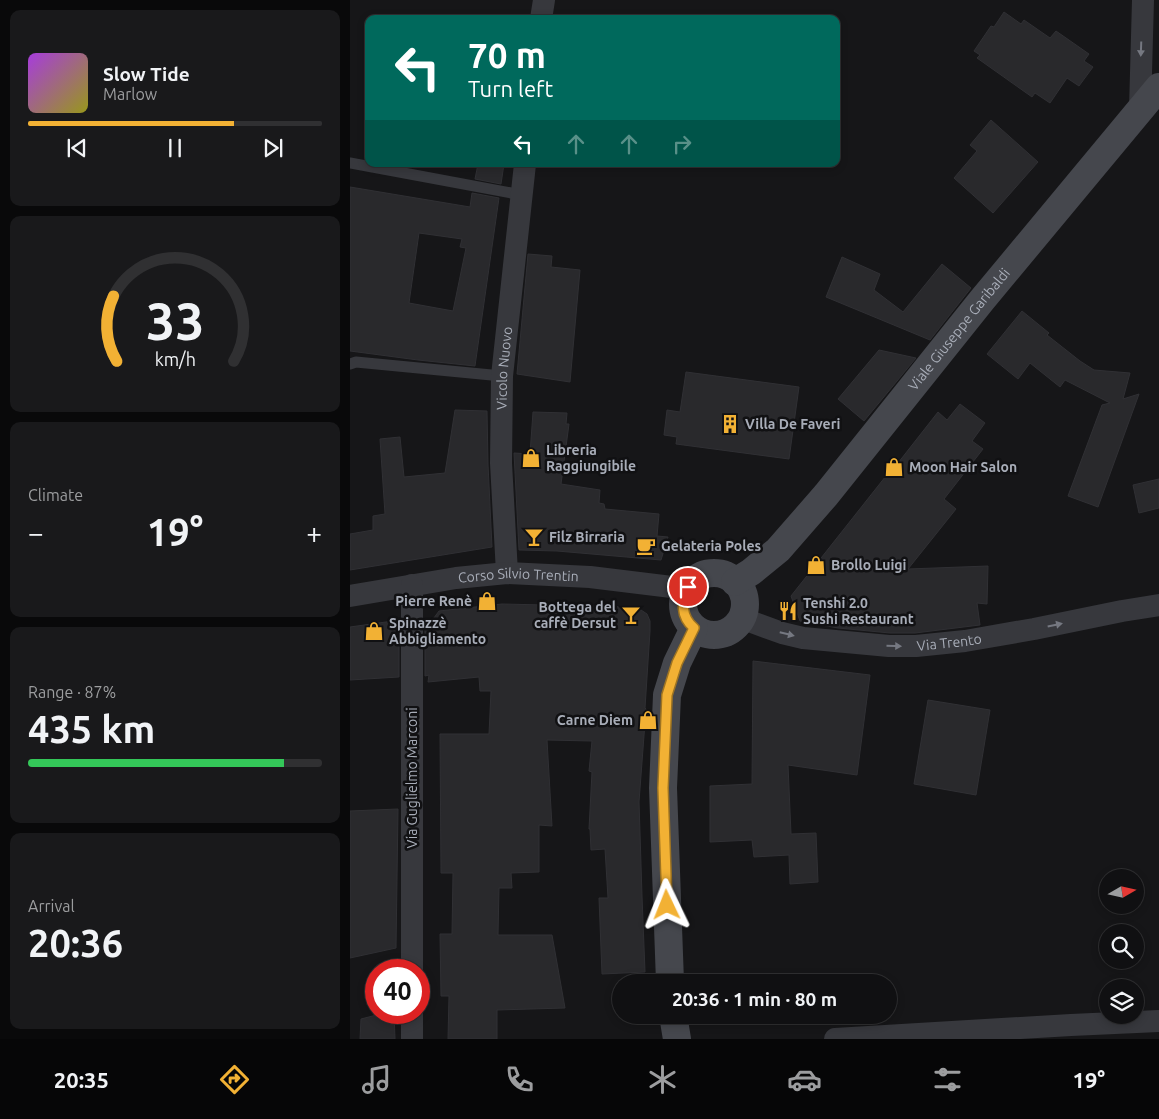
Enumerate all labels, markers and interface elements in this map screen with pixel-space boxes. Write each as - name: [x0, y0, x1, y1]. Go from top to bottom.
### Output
- icon: left: [385, 35, 450, 100]
- text: 70 m: [468, 35, 546, 75]
- one-way arrow: [1137, 41, 1145, 57]
- text: Slow Tide: [103, 63, 190, 85]
- text: Turn left: [468, 76, 553, 101]
- text: Marlow: [103, 85, 157, 103]
- icon: left: [509, 130, 537, 158]
- icon: ahead: [562, 130, 590, 158]
- icon: ahead: [615, 130, 643, 158]
- icon: right: [668, 130, 696, 158]
- icon: previous: [63, 134, 91, 162]
- icon: pause: [161, 134, 189, 162]
- icon: next: [259, 134, 287, 162]
- street label: Viale Giuseppe Garibaldi: [905, 265, 1013, 394]
- text: 33: [146, 292, 204, 350]
- street label: Vicolo Nuovo: [494, 326, 515, 410]
- text: km/h: [154, 349, 196, 369]
- building icon: Villa De Faveri: [719, 413, 741, 435]
- place label: Villa De Faveri: [745, 416, 840, 432]
- place label: Libreria Raggiungibile: [546, 442, 636, 474]
- shop icon: Libreria Raggiungibile: [520, 447, 542, 469]
- shop icon: Moon Hair Salon: [883, 456, 905, 478]
- place label: Moon Hair Salon: [909, 459, 1017, 475]
- text: Climate: [28, 486, 83, 504]
- text: 19°: [147, 511, 203, 553]
- text: −: [28, 517, 44, 548]
- text: +: [306, 517, 322, 548]
- bar icon: Filz Birraria: [523, 526, 545, 548]
- place label: Filz Birraria: [549, 529, 625, 545]
- cafe icon: Gelateria Poles: [635, 535, 657, 557]
- place label: Gelateria Poles: [661, 538, 762, 554]
- shop icon: Brollo Luigi: [805, 554, 827, 576]
- place label: Brollo Luigi: [831, 557, 907, 573]
- street label: Corso Silvio Trentin: [457, 565, 579, 586]
- pin: [667, 566, 709, 608]
- icon: arrive: [674, 573, 702, 601]
- shop icon: Pierre Renè: [476, 590, 498, 612]
- place label: Pierre Renè: [395, 593, 472, 609]
- place label: Tenshi 2.0 Sushi Restaurant: [803, 595, 914, 627]
- place label: Bottega del caffè Dersut: [534, 599, 616, 631]
- restaurant icon: Tenshi 2.0 Sushi Restaurant: [777, 600, 799, 622]
- bar icon: Bottega del caffè Dersut: [620, 604, 642, 626]
- place label: Spinazzè Abbigliamento: [389, 615, 486, 647]
- shop icon: Spinazzè Abbigliamento: [363, 620, 385, 642]
- one-way arrow: [1048, 621, 1063, 629]
- one-way arrow: [780, 630, 795, 638]
- street label: Via Trento: [916, 630, 983, 654]
- one-way arrow: [887, 642, 903, 650]
- text: Range · 87%: [28, 683, 116, 701]
- street label: Via Guglielmo Marconi: [404, 707, 420, 849]
- text: 435 km: [28, 708, 155, 750]
- shop icon: Carne Diem: [637, 709, 659, 731]
- place label: Carne Diem: [557, 712, 633, 728]
- north arrow: [1099, 869, 1144, 914]
- map controls: [1099, 869, 1144, 1024]
- position arrow: [640, 878, 692, 930]
- text: Arrival: [28, 897, 75, 915]
- text: 20:36: [28, 922, 123, 964]
- button: search: [1099, 924, 1144, 969]
- speed limit sign: 40: [365, 959, 430, 1024]
- button: layers: [1099, 979, 1144, 1024]
- text: 20:36 · 1 min · 80 m: [672, 988, 837, 1010]
- icon: directions: [217, 1062, 252, 1097]
- icon: music: [359, 1062, 394, 1097]
- icon: phone: [502, 1062, 537, 1097]
- icon: climate: [645, 1062, 680, 1097]
- icon: car: [787, 1062, 822, 1097]
- icon: filters: [930, 1062, 965, 1097]
- text: 20:35: [54, 1067, 109, 1092]
- text: 19°: [1072, 1067, 1105, 1092]

